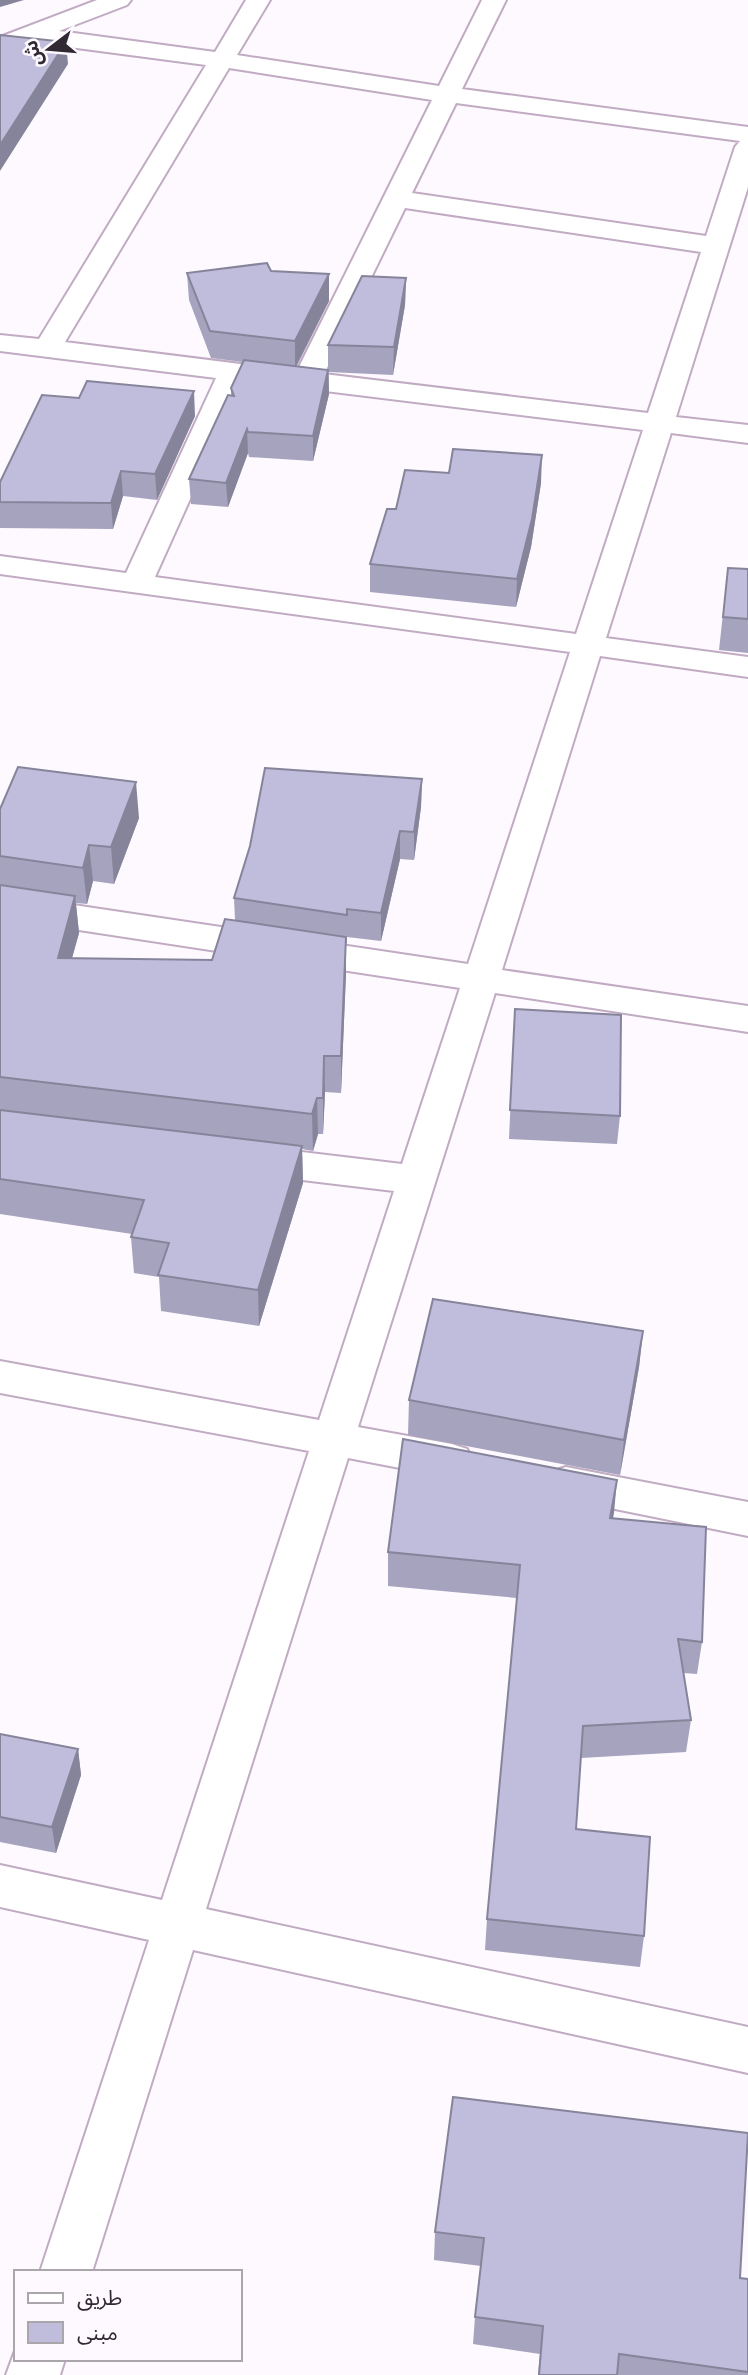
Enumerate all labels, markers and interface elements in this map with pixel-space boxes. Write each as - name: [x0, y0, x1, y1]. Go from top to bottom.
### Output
- north arrow: [14, 14, 84, 84]
- text: ش: [18, 38, 48, 69]
- legend: [14, 2270, 242, 2361]
- text: طريق: [77, 2285, 122, 2311]
- text: مبنى: [77, 2320, 118, 2345]

